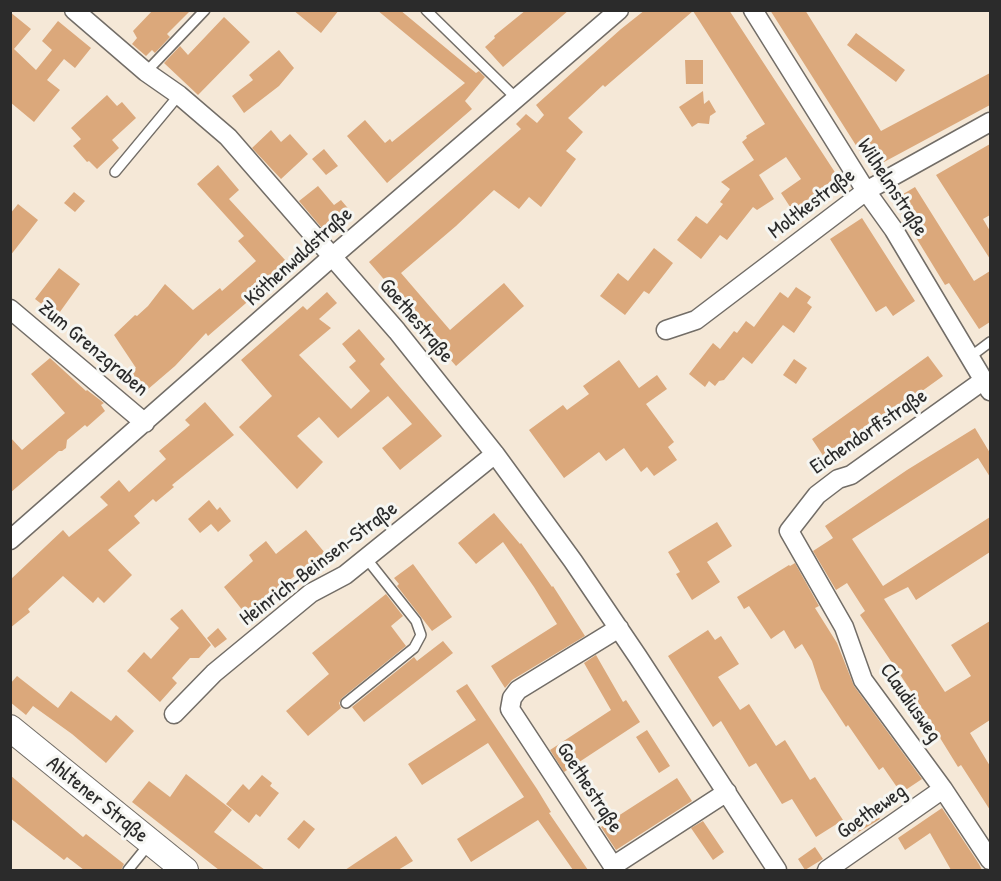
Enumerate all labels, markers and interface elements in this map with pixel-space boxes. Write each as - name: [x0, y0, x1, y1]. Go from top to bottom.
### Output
- street label: Wilhelmstraße: [851, 134, 933, 242]
- street label: Moltkestraße: [764, 163, 860, 245]
- street label: Köthenwaldstraße: [240, 202, 358, 312]
- street label: Goethestraße: [373, 274, 459, 368]
- street label: Zum Grenzgraben: [33, 296, 153, 402]
- street label: Eichendorffstraße: [806, 384, 932, 480]
- street label: Heinrich-Beinsen-Straße: [235, 496, 403, 632]
- street label: Claudiusweg: [874, 659, 946, 747]
- street label: Goethestraße: [551, 738, 627, 838]
- street label: Ahltener Straße: [41, 751, 153, 849]
- street label: Goetheweg: [833, 779, 911, 845]

